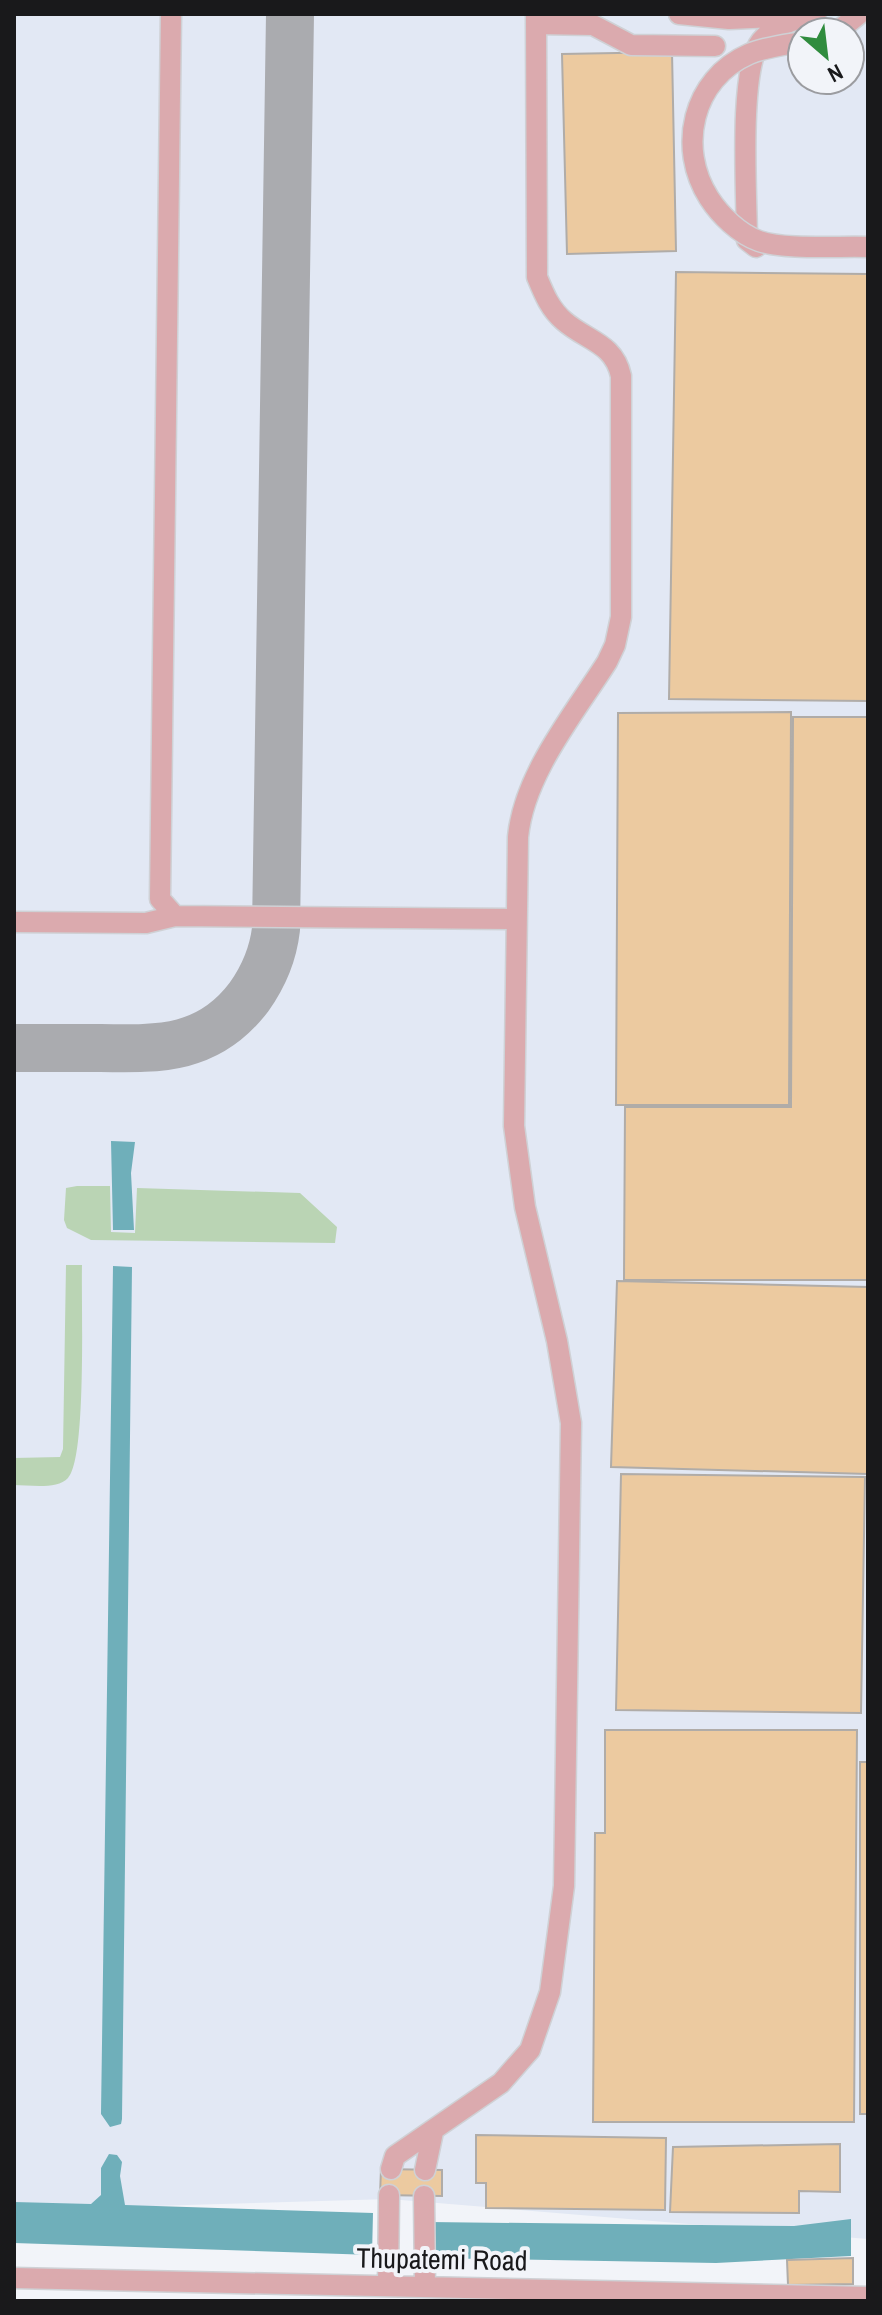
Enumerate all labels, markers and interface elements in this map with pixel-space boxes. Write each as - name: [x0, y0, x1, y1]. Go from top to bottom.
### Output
- north arrow: [786, 16, 866, 96]
- text: N: [823, 57, 848, 90]
- street label: Thupatemi Road: [356, 2239, 528, 2279]

